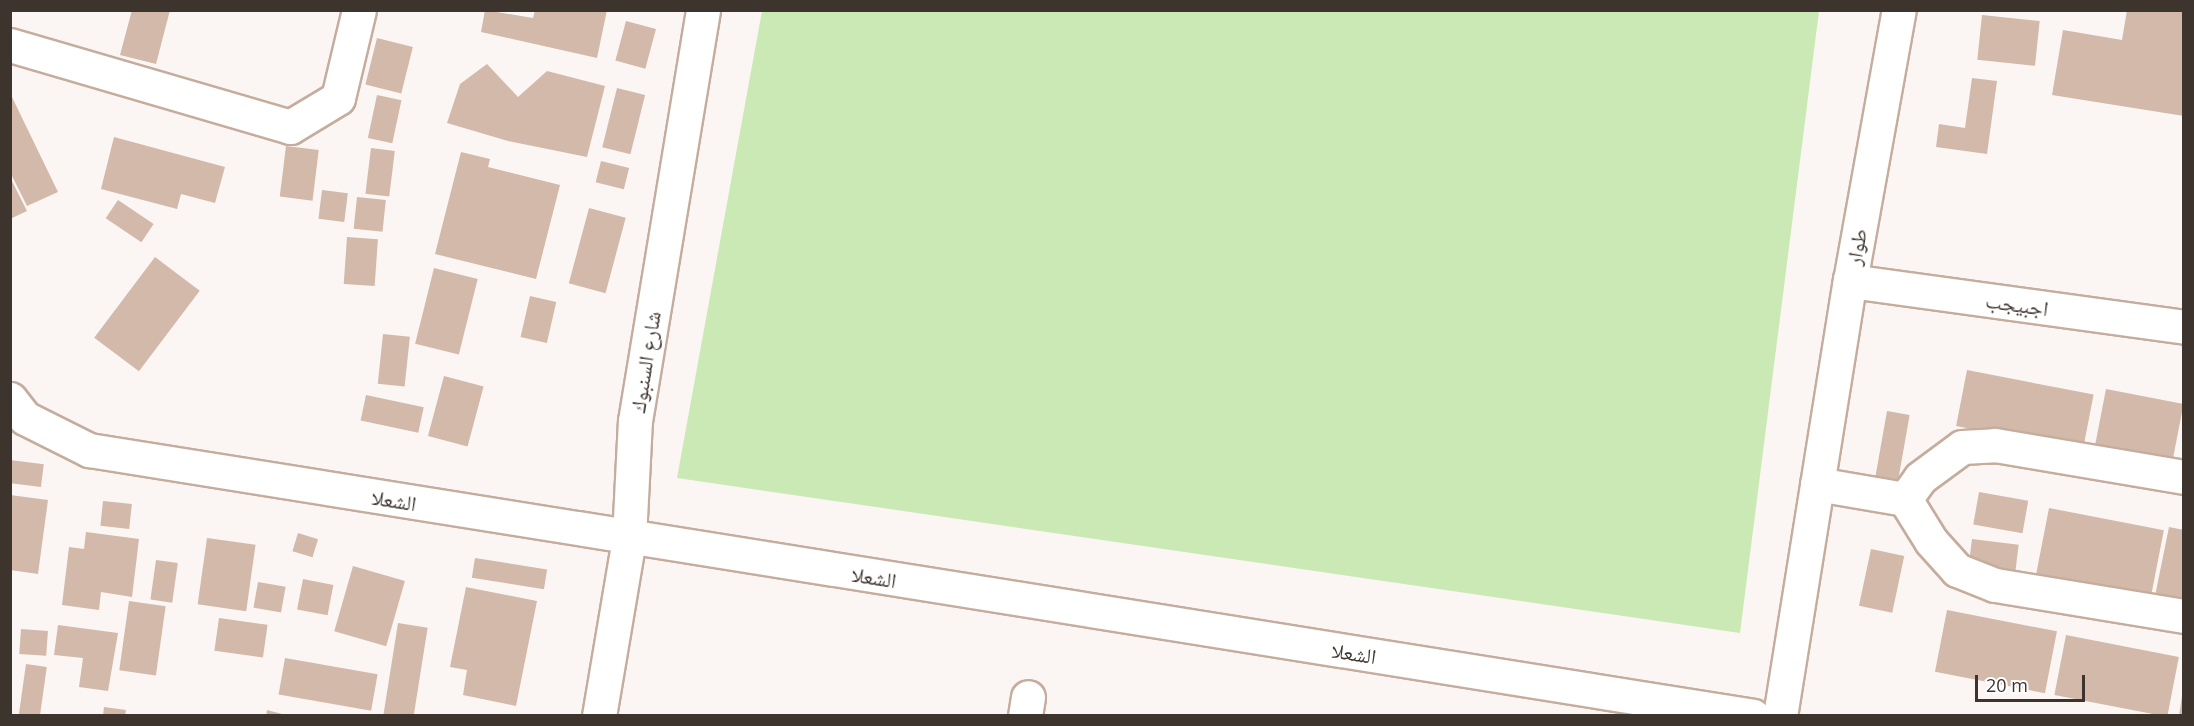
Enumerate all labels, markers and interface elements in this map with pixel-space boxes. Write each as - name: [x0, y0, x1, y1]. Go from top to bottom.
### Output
- street label: طوار: [1840, 227, 1872, 267]
- street label: اجبيجب: [1984, 287, 2050, 321]
- street label: شارع السنبوك: [625, 309, 665, 415]
- street label: الشعلا: [370, 484, 418, 516]
- street label: الشعلا: [850, 561, 898, 593]
- street label: الشعلا: [1330, 637, 1378, 669]
- scale bar: [1978, 663, 2088, 701]
- text: 20 m: [1986, 673, 2028, 697]

